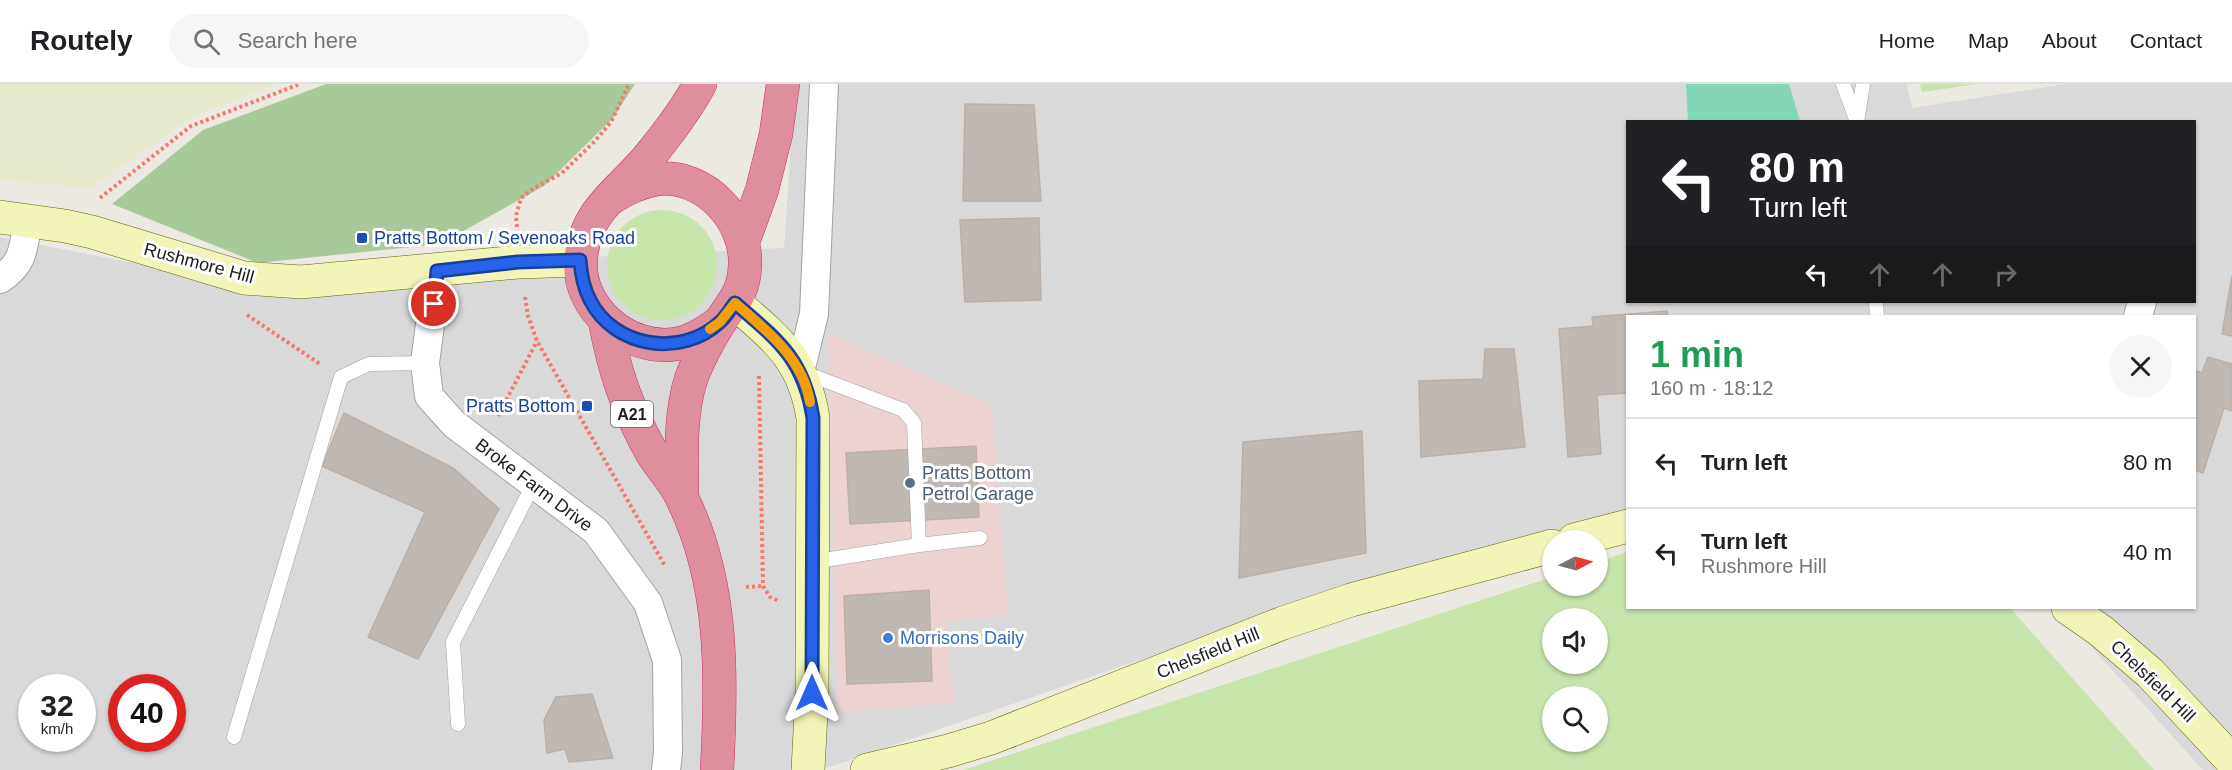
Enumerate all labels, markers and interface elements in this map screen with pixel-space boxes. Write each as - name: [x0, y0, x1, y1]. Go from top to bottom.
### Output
- search box: [169, 14, 589, 68]
- text: Routely: [30, 25, 133, 56]
- icon: search: [190, 25, 223, 58]
- text: Search here: [238, 28, 358, 53]
- text: Home: [1879, 29, 1935, 52]
- text: Map: [1968, 29, 2009, 52]
- text: About: [2042, 29, 2097, 52]
- text: Contact: [2130, 29, 2202, 52]
- icon: left: [1650, 144, 1728, 222]
- text: 80 m: [1749, 144, 1845, 191]
- text: Turn left: [1749, 193, 1847, 223]
- place label: Pratts Bottom / Sevenoaks Road: [374, 228, 635, 248]
- marker: Pratts Bottom / Sevenoaks Road: [355, 231, 369, 245]
- street label: Rushmore Hill: [142, 239, 256, 287]
- icon: left: [1800, 258, 1833, 291]
- icon: ahead: [1863, 258, 1896, 291]
- icon: ahead: [1926, 258, 1959, 291]
- icon: right: [1989, 258, 2022, 291]
- pin: [408, 278, 459, 329]
- icon: arrive: [417, 287, 450, 320]
- text: 1 min: [1650, 334, 1744, 375]
- button: close: [2109, 335, 2172, 398]
- text: 160 m · 18:12: [1650, 377, 1773, 399]
- place label: Pratts Bottom: [466, 396, 575, 416]
- marker: Pratts Bottom: [580, 399, 594, 413]
- road number: A21: [611, 401, 653, 427]
- street label: Broke Farm Drive: [472, 435, 596, 535]
- icon: left: [1650, 447, 1683, 480]
- text: Turn left: [1701, 450, 1787, 475]
- text: 80 m: [2123, 450, 2172, 475]
- place label: Pratts Bottom Petrol Garage: [922, 463, 1034, 504]
- marker: Pratts Bottom Petrol Garage: [903, 476, 917, 490]
- text: Turn left: [1701, 529, 1787, 554]
- north arrow: [1542, 530, 1608, 596]
- map controls: [1542, 530, 1608, 752]
- icon: left: [1650, 537, 1683, 570]
- text: 40 m: [2123, 540, 2172, 565]
- text: Rushmore Hill: [1701, 555, 1827, 577]
- button: sound: [1542, 608, 1608, 674]
- street label: Chelsfield Hill: [1154, 623, 1262, 683]
- place label: Morrisons Daily: [900, 628, 1024, 648]
- marker: Morrisons Daily: [881, 631, 895, 645]
- street label: Chelsfield Hill: [2107, 636, 2199, 726]
- position arrow: [780, 661, 844, 725]
- speed limit sign: 40: [108, 674, 186, 752]
- button: search: [1542, 686, 1608, 752]
- text: 32: [40, 689, 74, 722]
- text: km/h: [41, 720, 73, 737]

